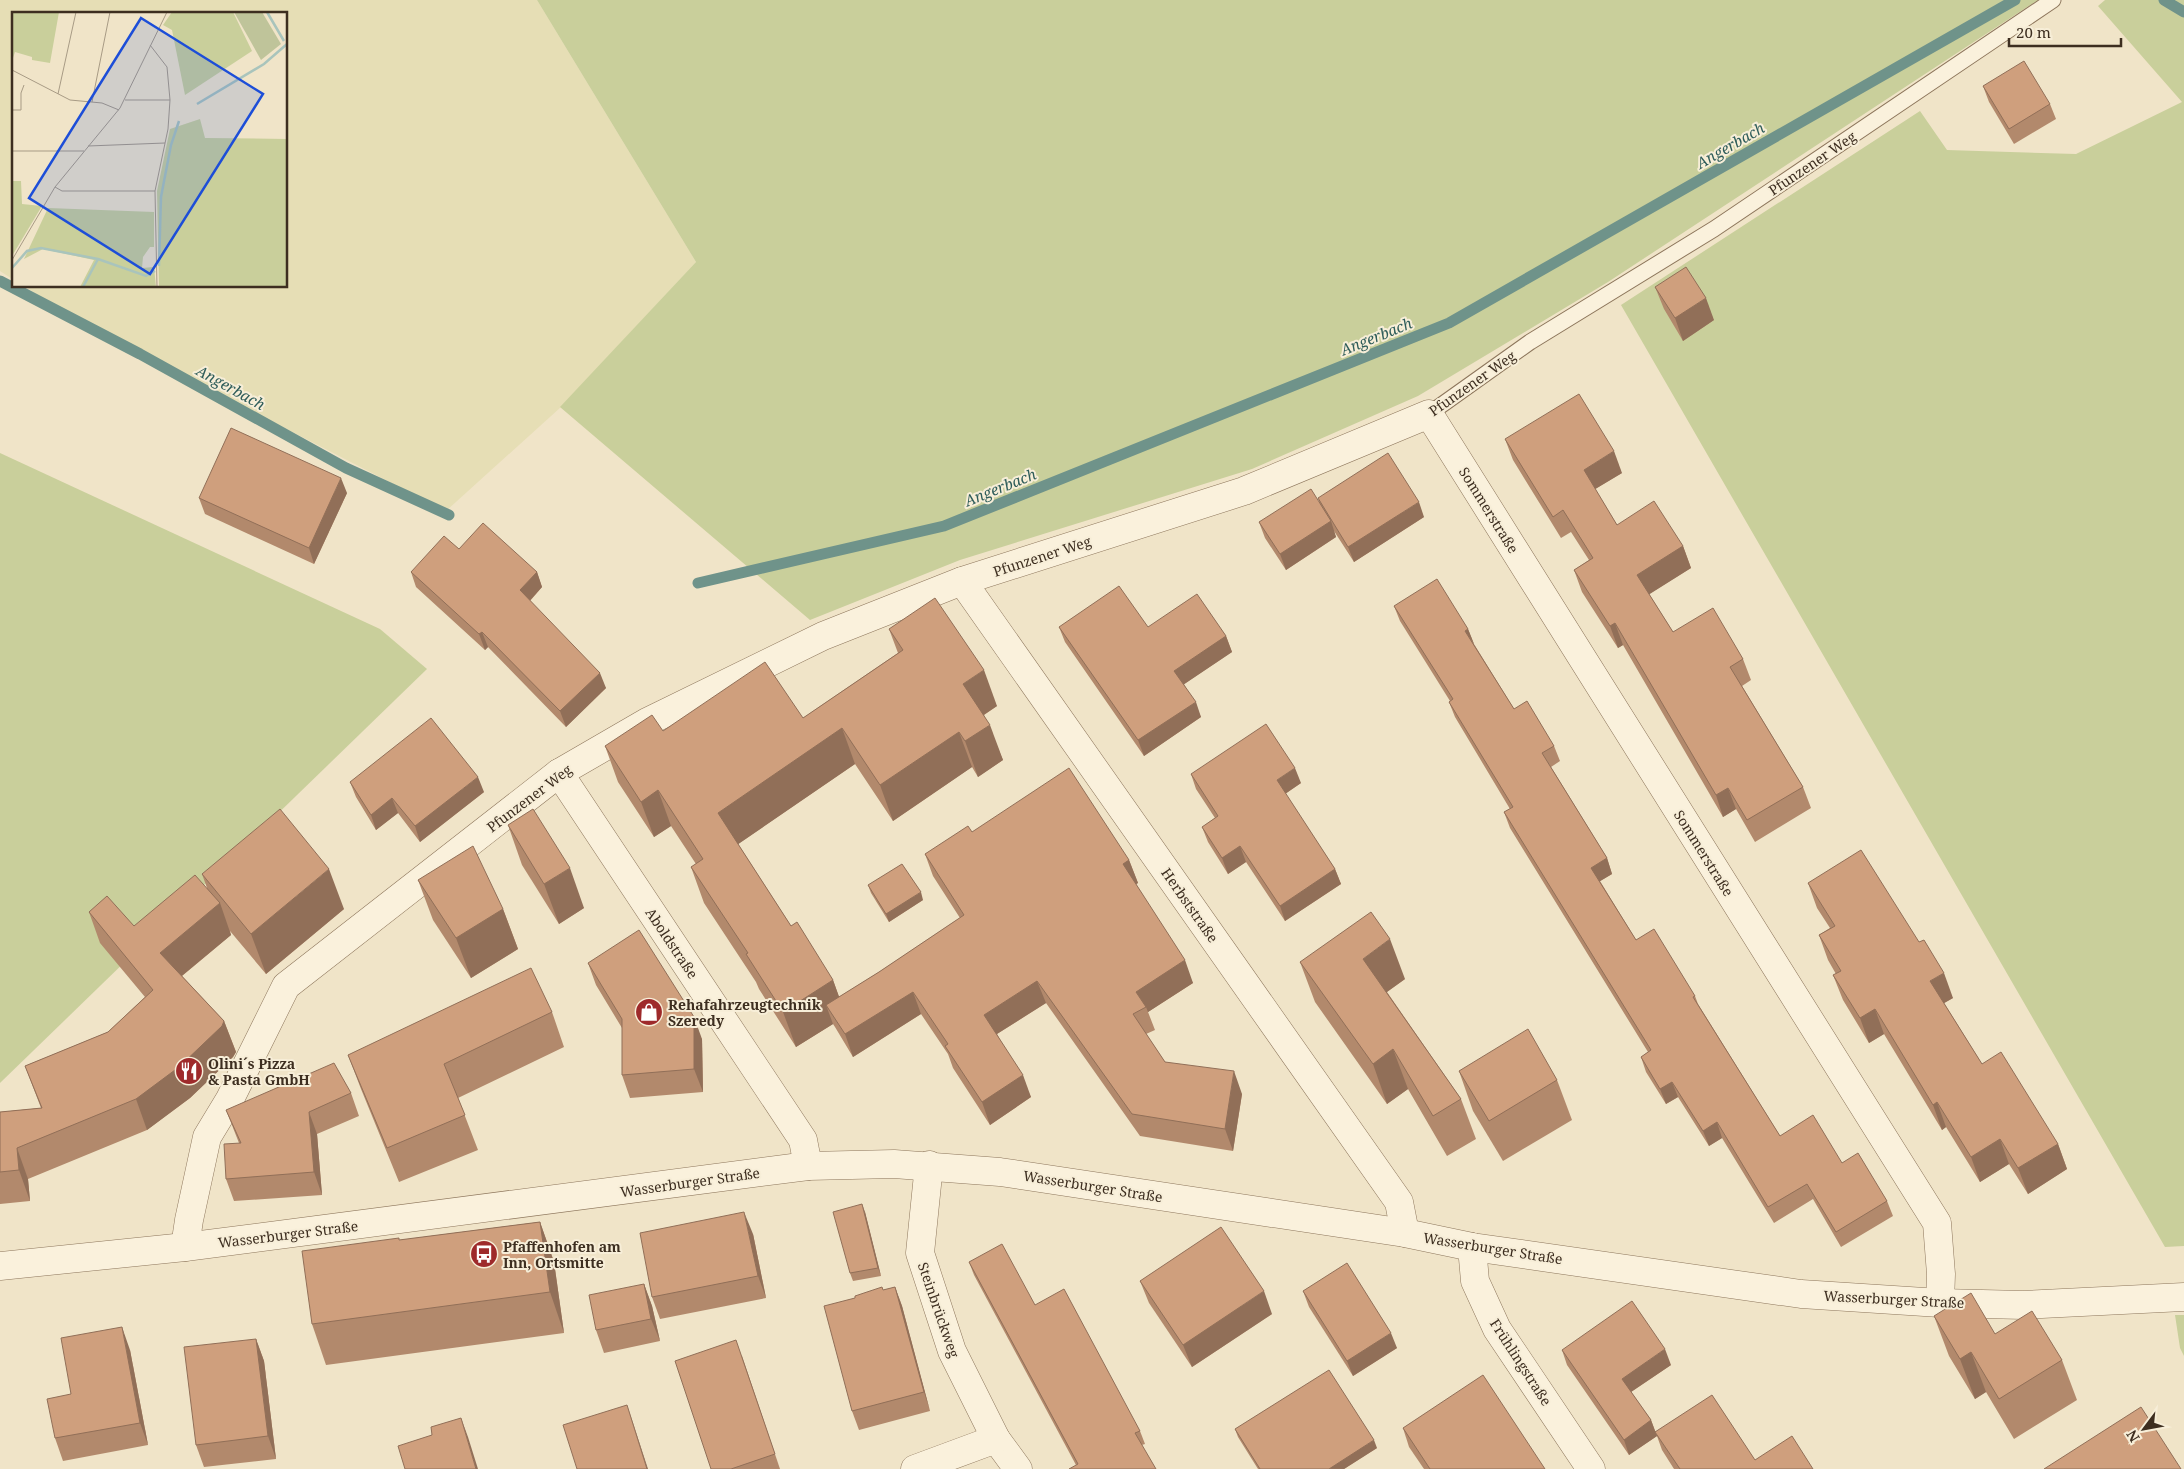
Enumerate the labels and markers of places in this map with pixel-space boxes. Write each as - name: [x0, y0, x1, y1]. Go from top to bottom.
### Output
- place label: Rehafahrzeugtechnik Szeredy: [668, 995, 821, 1030]
- shop icon: Rehafahrzeugtechnik Szeredy: [634, 997, 664, 1027]
- place label: Olini´s Pizza & Pasta GmbH: [208, 1054, 310, 1089]
- restaurant icon: Olini´s Pizza & Pasta GmbH: [174, 1056, 204, 1086]
- place label: Pfaffenhofen am Inn, Ortsmitte: [503, 1237, 621, 1272]
- bus stop icon: Pfaffenhofen am Inn, Ortsmitte: [469, 1239, 499, 1269]

